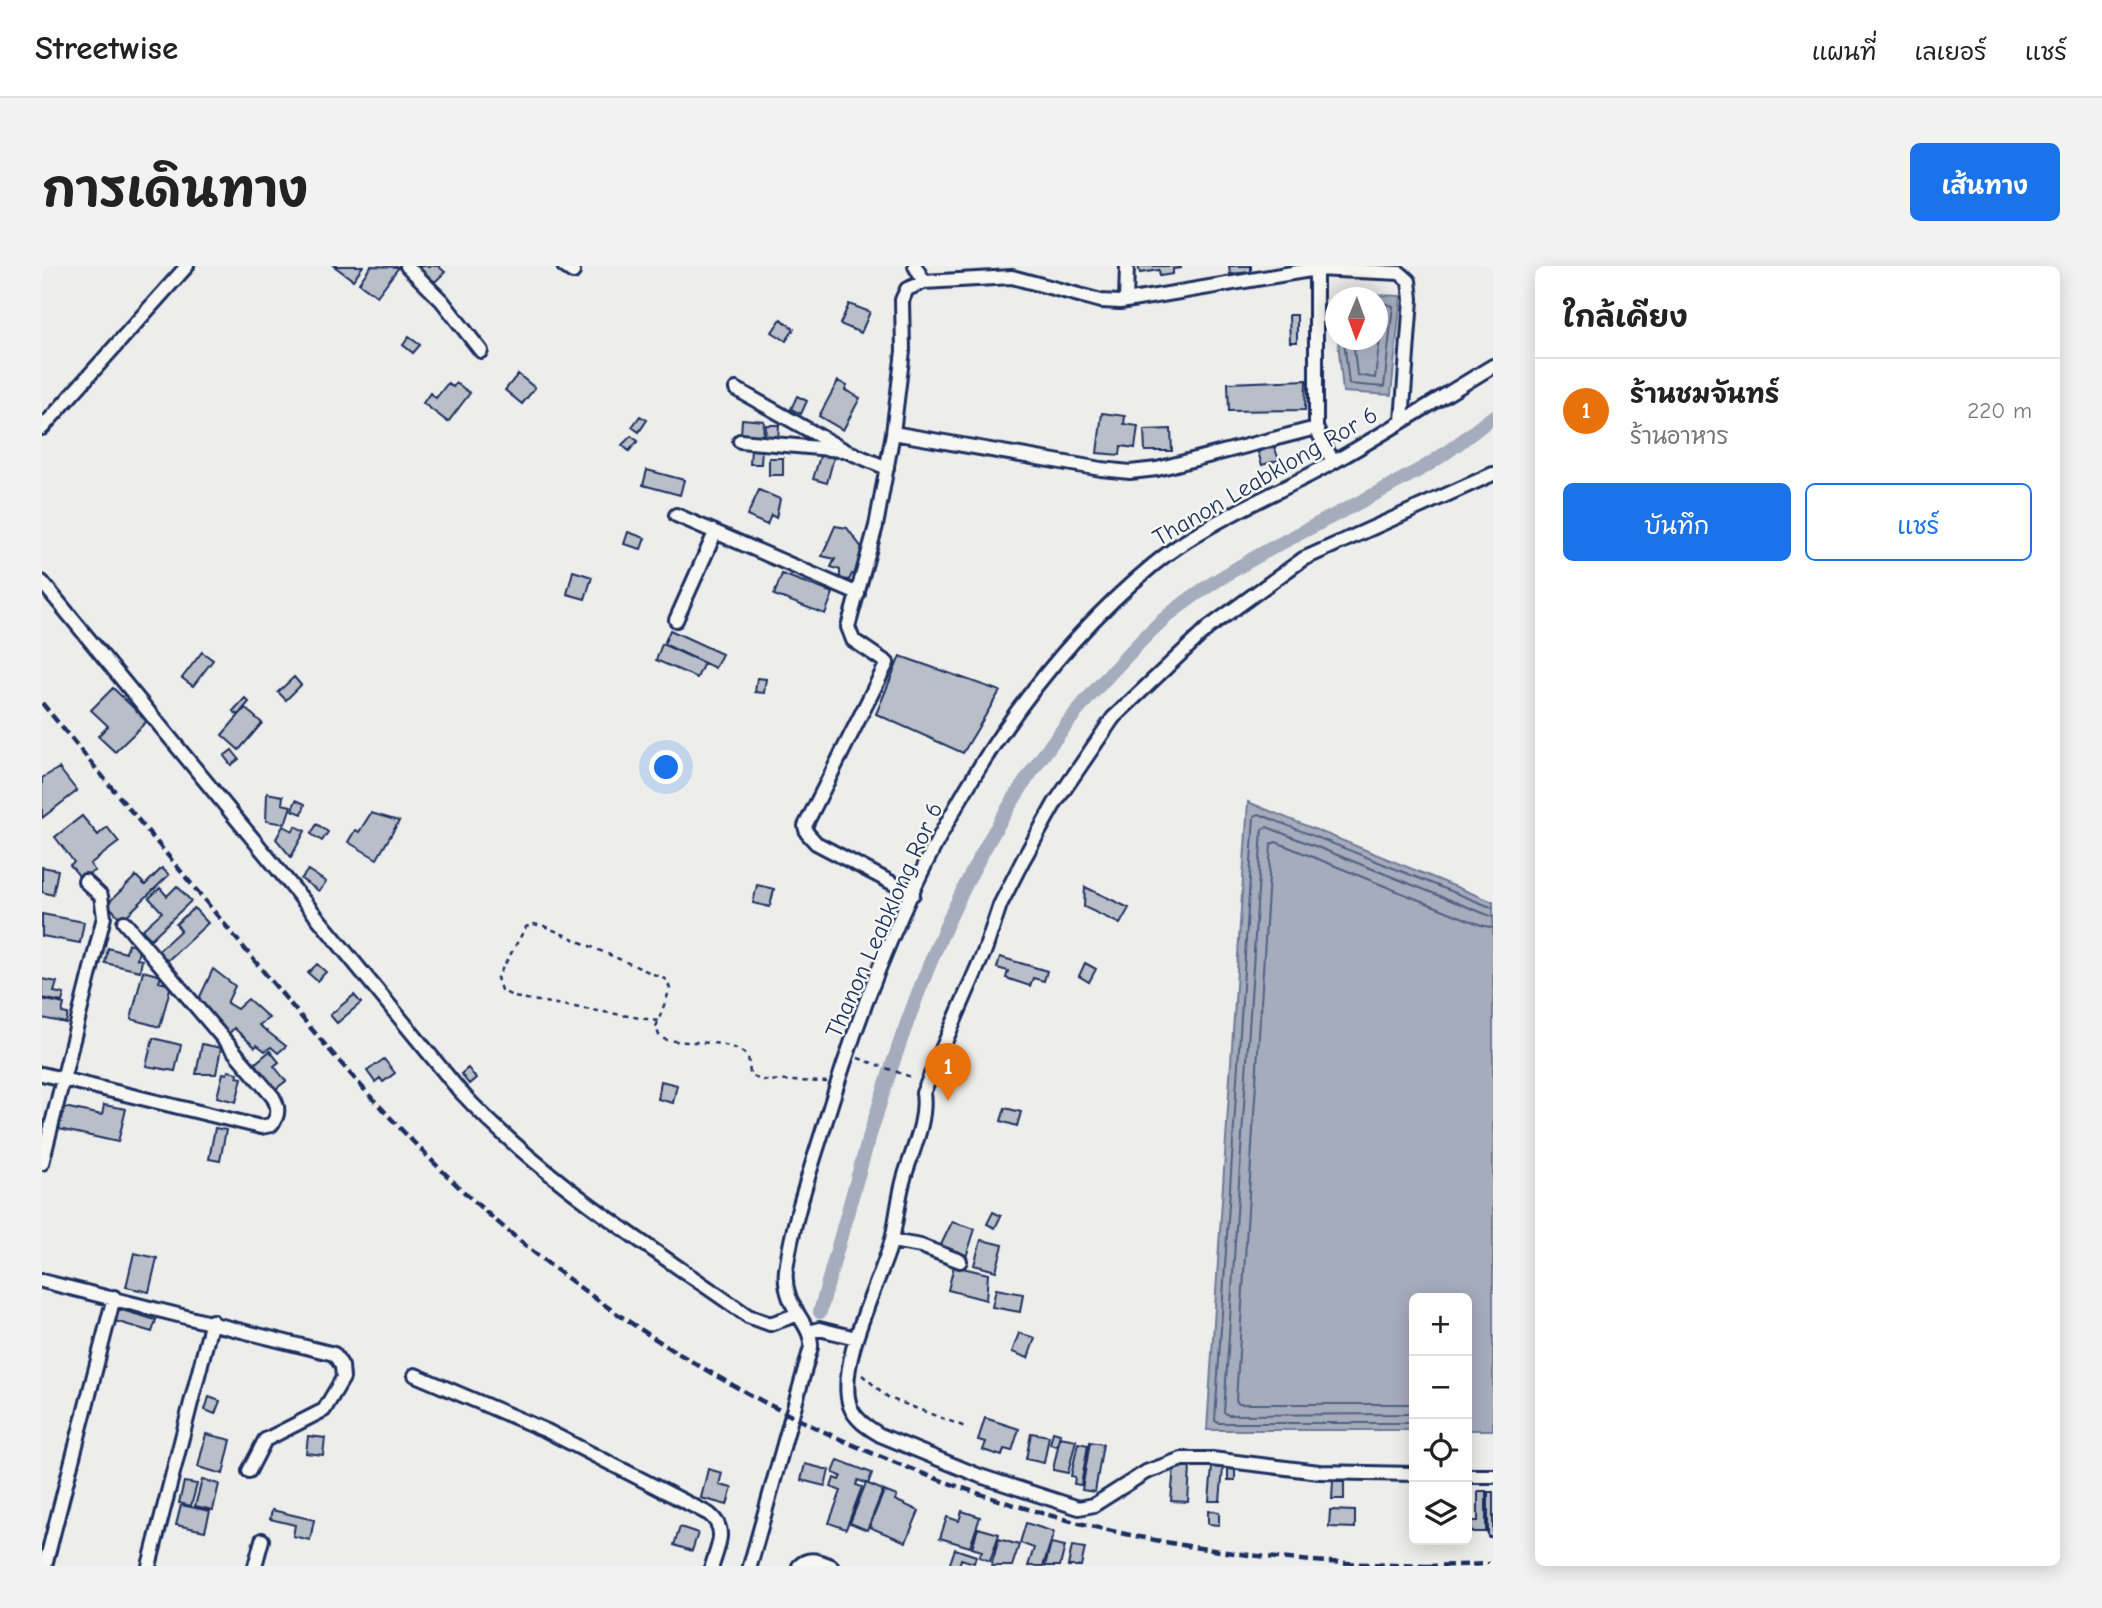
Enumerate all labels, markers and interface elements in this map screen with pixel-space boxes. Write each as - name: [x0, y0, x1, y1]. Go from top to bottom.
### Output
- text: Streetwise: [35, 29, 178, 67]
- text: แผนที่: [1812, 38, 1877, 66]
- text: เลเยอร์: [1915, 38, 1987, 66]
- text: แชร์: [2025, 38, 2067, 66]
- button: เส้นทาง: [1910, 143, 2060, 221]
- text: การเดินทาง: [42, 162, 308, 218]
- north arrow: [1325, 287, 1388, 350]
- text: ใกล้เคียง: [1563, 300, 1688, 335]
- text: ร้านชมจันทร์: [1630, 380, 1780, 410]
- text: 1: [1581, 397, 1591, 424]
- text: 220 m: [1967, 397, 2032, 424]
- street label: Thanon Leabklong Ror 6: [1148, 400, 1382, 552]
- text: ร้านอาหาร: [1630, 423, 1729, 450]
- button: บันทึก: [1563, 483, 1791, 561]
- button: แชร์: [1805, 483, 2032, 561]
- your location: [649, 750, 683, 784]
- street label: Thanon Leabklong Ror 6: [819, 798, 949, 1042]
- pin: 1: [925, 1043, 971, 1101]
- map controls: [1409, 1293, 1472, 1545]
- button: +: [1409, 1293, 1472, 1356]
- button: −: [1409, 1356, 1472, 1419]
- button: locate: [1409, 1419, 1472, 1482]
- button: layers: [1409, 1482, 1472, 1545]

